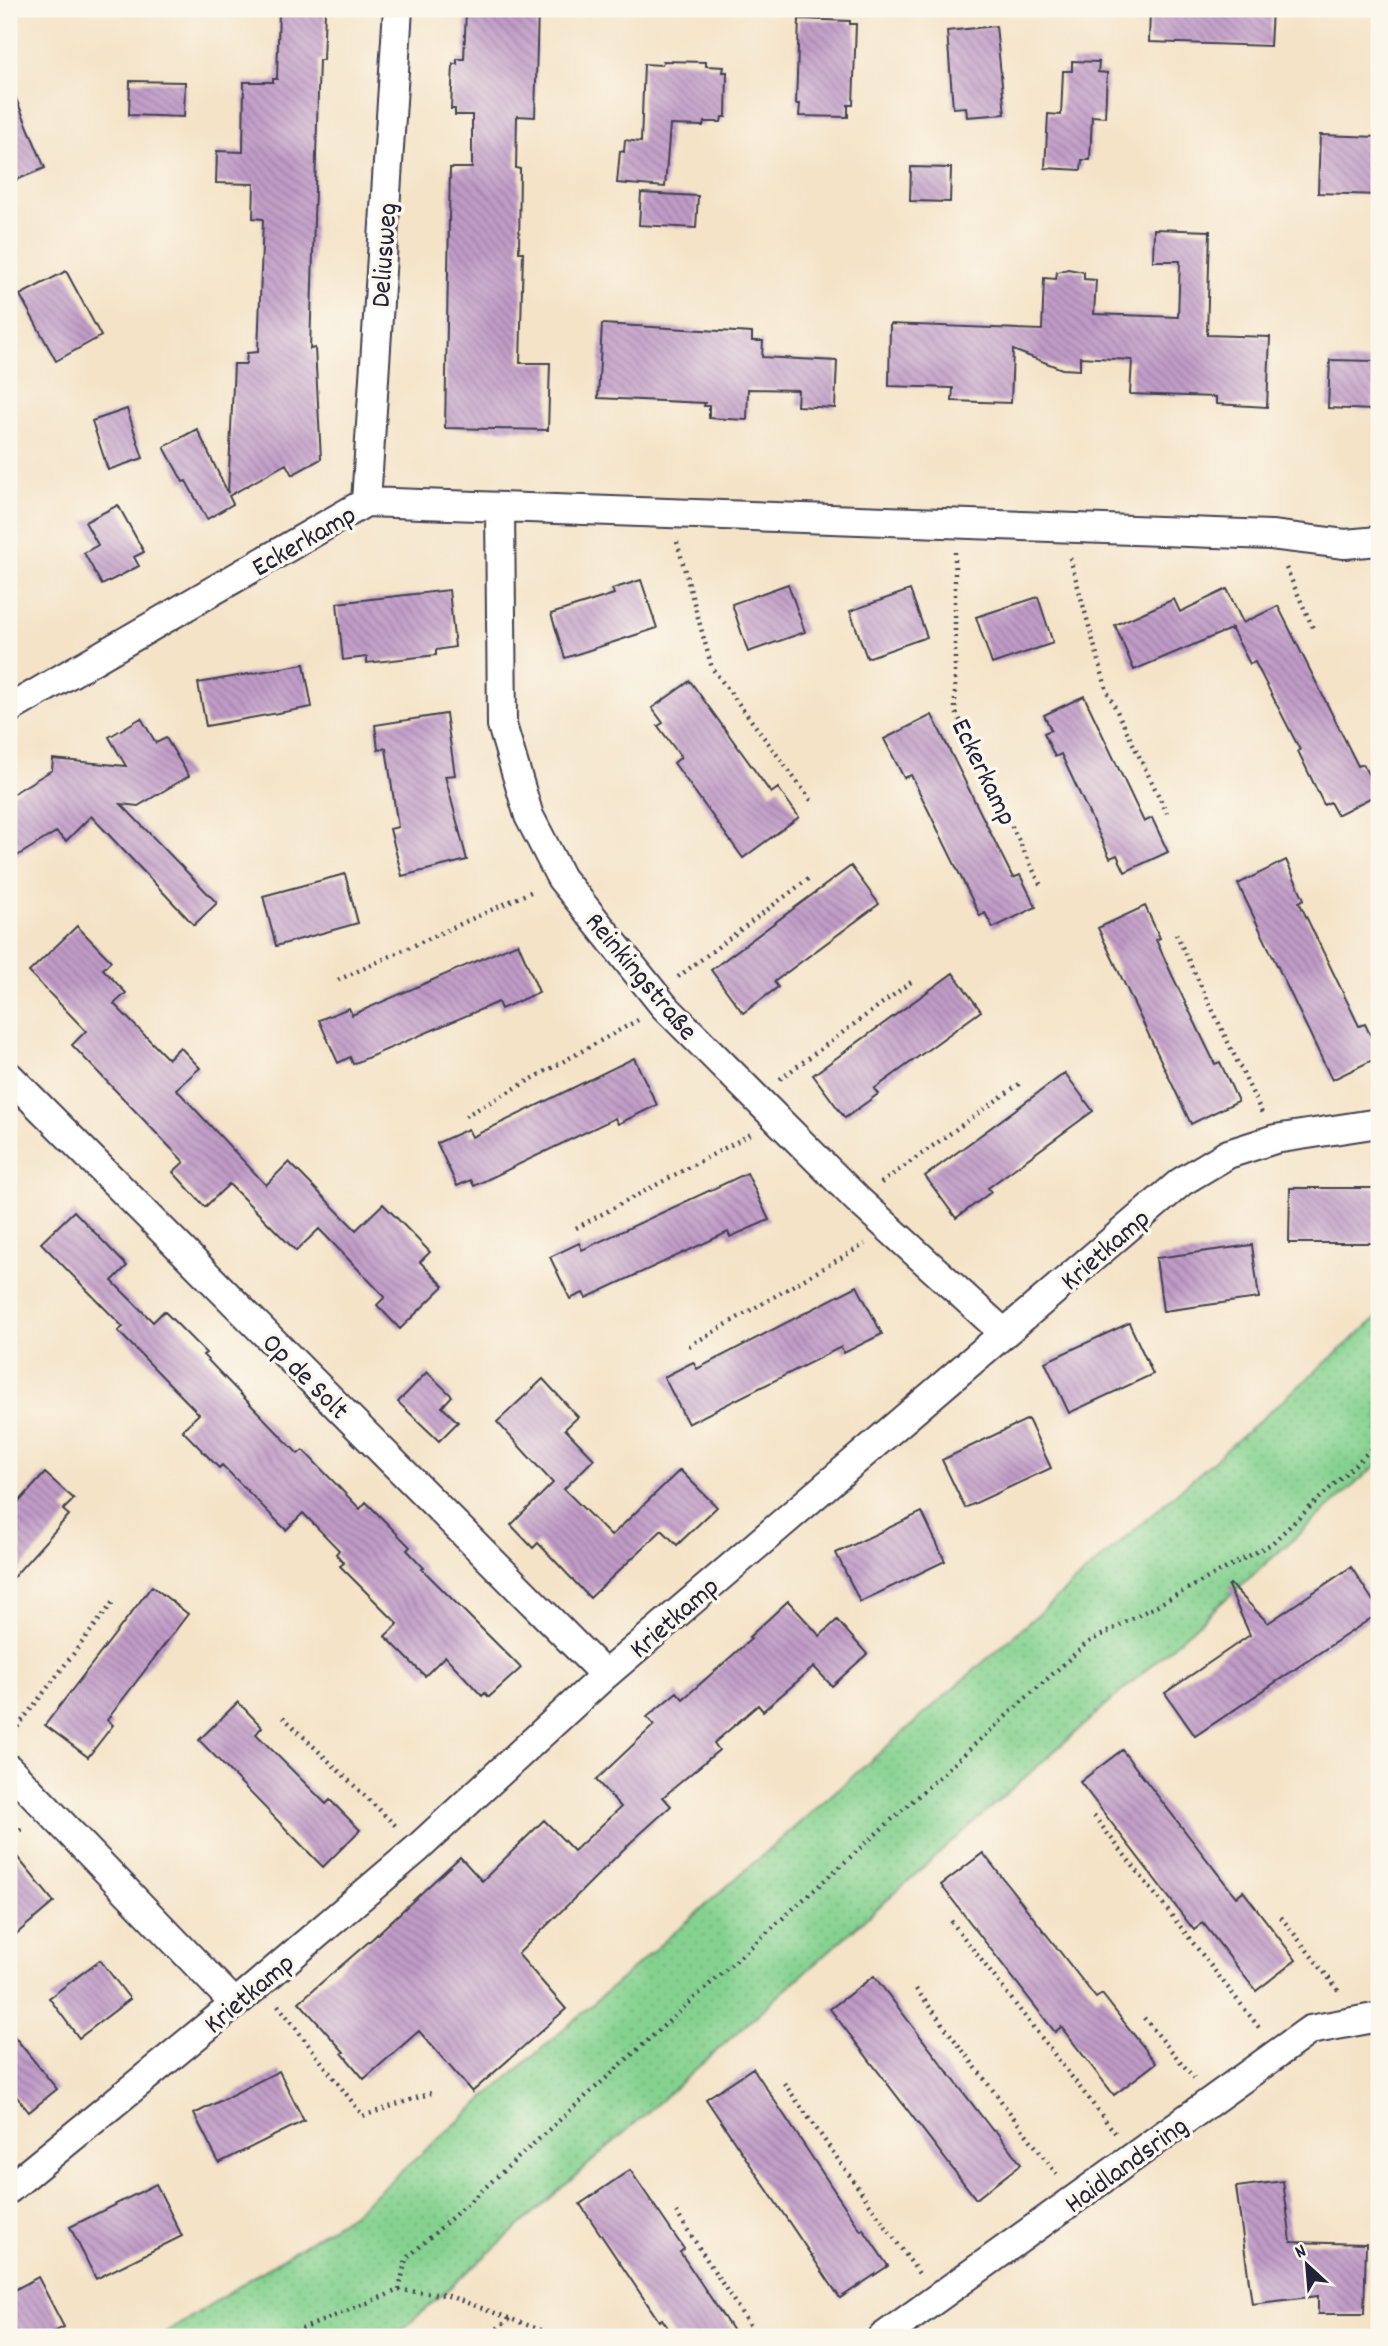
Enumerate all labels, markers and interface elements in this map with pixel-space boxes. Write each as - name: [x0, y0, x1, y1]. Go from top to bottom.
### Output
- street label: Deliusweg: [363, 202, 411, 309]
- street label: Eckerkamp: [246, 497, 365, 589]
- street label: Eckerkamp: [938, 713, 1025, 834]
- street label: Reinkingstraße: [573, 905, 705, 1051]
- street label: Krietkamp: [1053, 1201, 1161, 1302]
- street label: Op de Solt: [251, 1326, 356, 1431]
- street label: Krietkamp: [622, 1569, 730, 1670]
- street label: Krietkamp: [197, 1946, 305, 2046]
- street label: Haidlandsring: [1058, 2109, 1198, 2226]
- north arrow: [1272, 2230, 1342, 2300]
- text: N: [1291, 2239, 1311, 2267]

